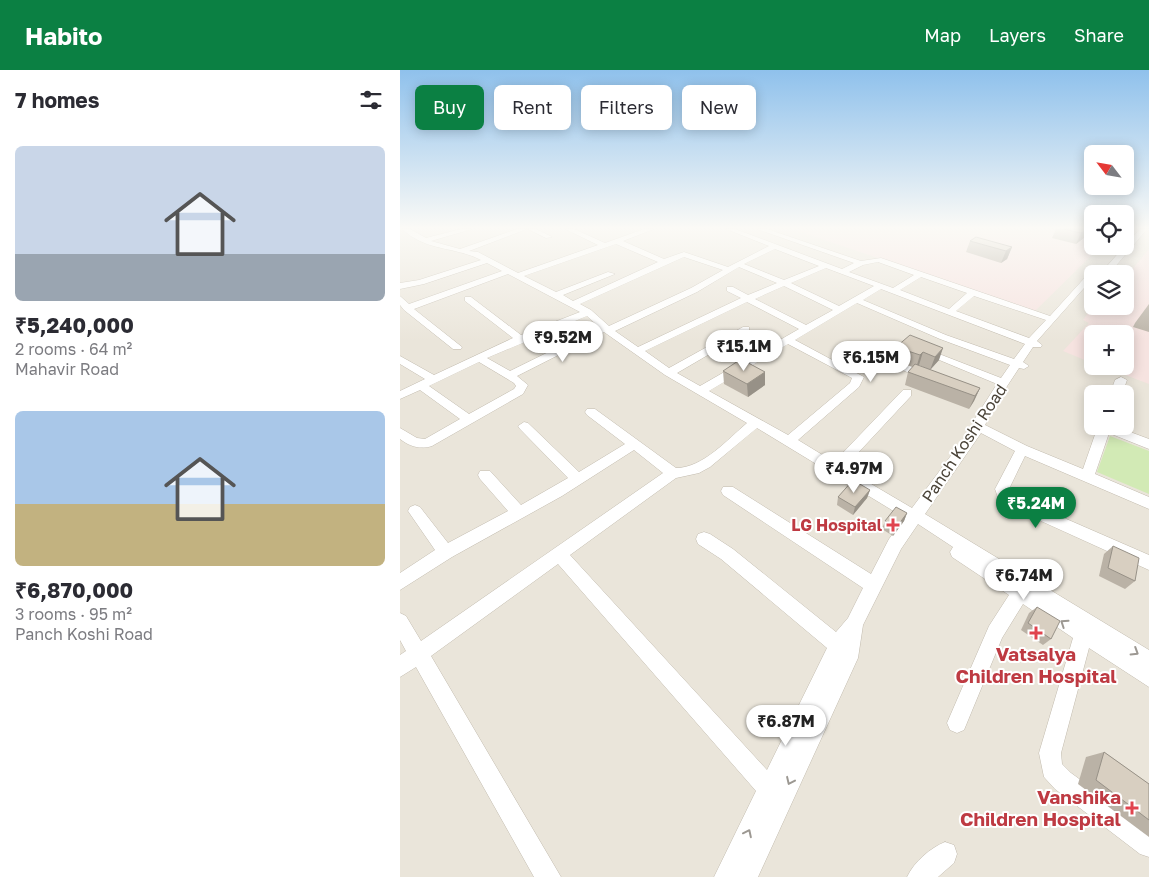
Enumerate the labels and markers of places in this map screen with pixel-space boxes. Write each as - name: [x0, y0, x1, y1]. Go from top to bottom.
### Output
- pin: ₹9.52M: [522, 320, 604, 363]
- pin: ₹15.1M: [703, 330, 785, 372]
- pin: ₹6.15M: [830, 340, 912, 383]
- pin: ₹4.97M: [813, 452, 895, 494]
- pin: ₹5.24M: [995, 486, 1077, 529]
- place label: LG Hospital: [791, 515, 883, 535]
- marker: LG Hospital: [886, 518, 900, 532]
- pin: ₹6.74M: [983, 558, 1065, 601]
- marker: Vatsalya Children Hospital: [1029, 626, 1043, 640]
- place label: Vatsalya Children Hospital: [955, 642, 1117, 687]
- pin: ₹6.87M: [745, 704, 827, 747]
- place label: Vanshika Children Hospital: [960, 785, 1121, 830]
- marker: Vanshika Children Hospital: [1125, 801, 1139, 815]

